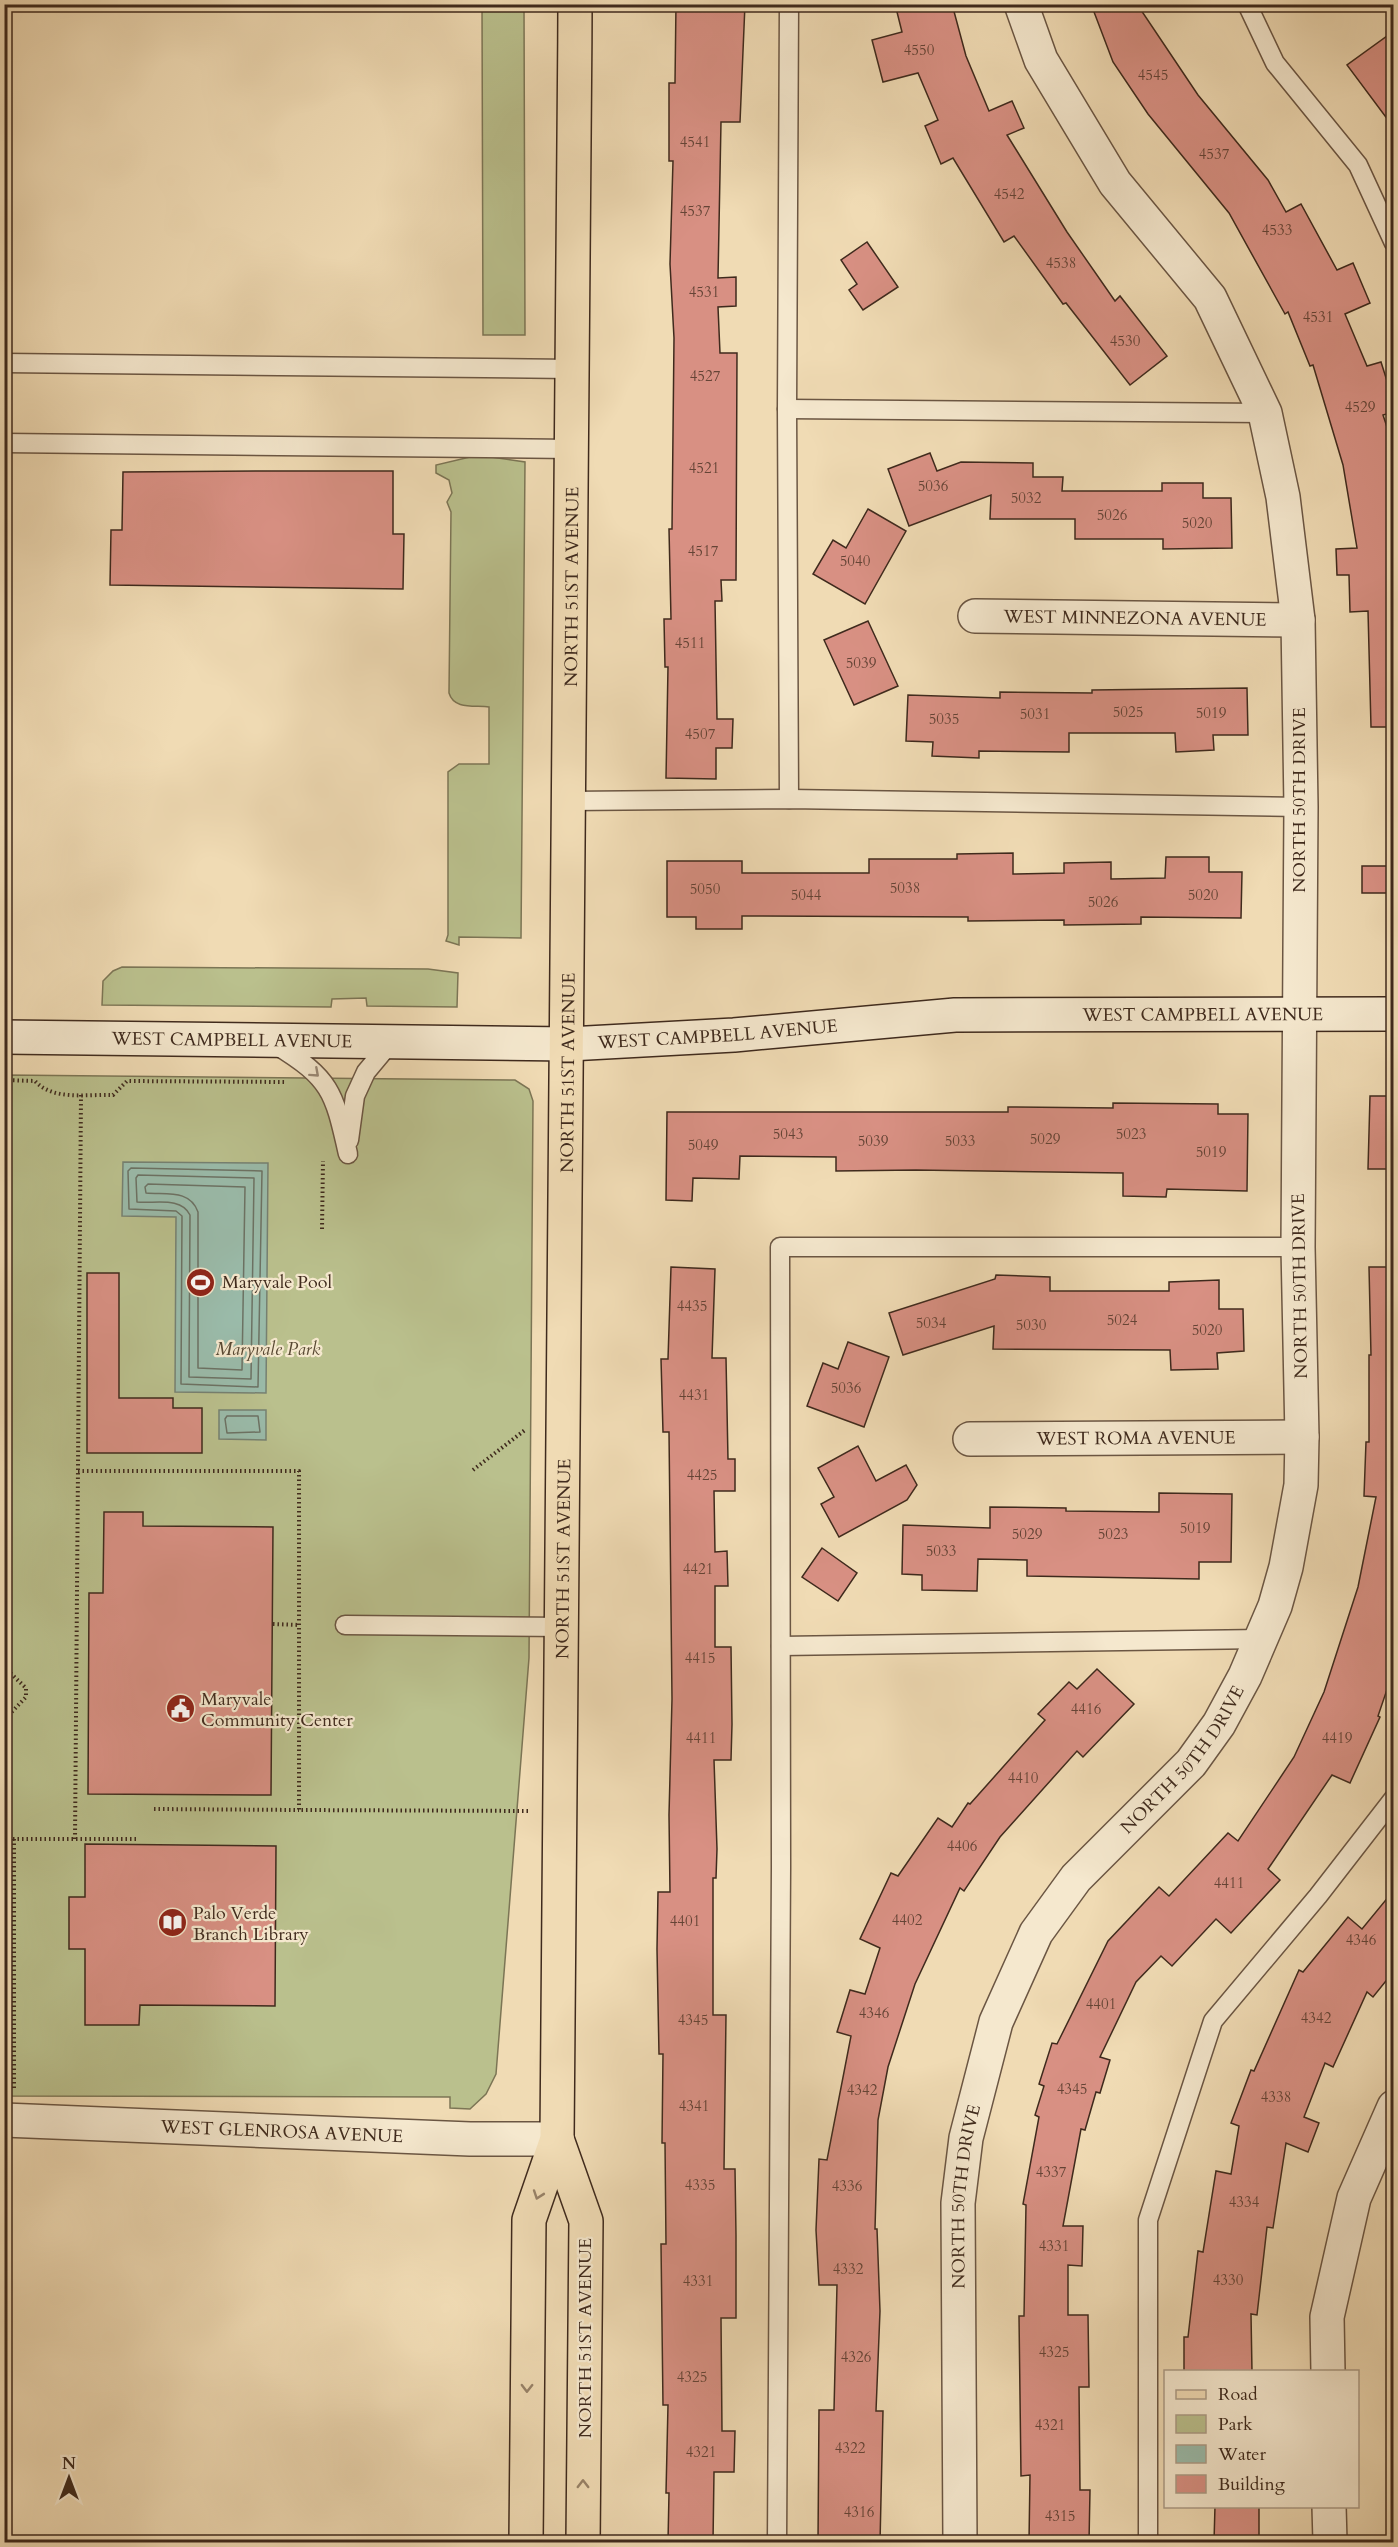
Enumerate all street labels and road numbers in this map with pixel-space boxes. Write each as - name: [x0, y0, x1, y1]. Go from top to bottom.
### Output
- street label: NORTH 51ST AVENUE: [558, 487, 585, 687]
- street label: WEST MINNEZONA AVENUE: [1002, 604, 1267, 632]
- street label: NORTH 50TH DRIVE: [1287, 707, 1312, 893]
- street label: NORTH 51ST AVENUE: [554, 972, 581, 1173]
- street label: WEST CAMPBELL AVENUE: [1081, 1002, 1323, 1027]
- street label: WEST CAMPBELL AVENUE: [596, 1013, 839, 1055]
- street label: WEST CAMPBELL AVENUE: [111, 1026, 352, 1054]
- street label: NORTH 50TH DRIVE: [1286, 1193, 1314, 1379]
- street label: WEST ROMA AVENUE: [1035, 1425, 1236, 1451]
- street label: NORTH 51ST AVENUE: [550, 1459, 577, 1659]
- street label: NORTH 50TH DRIVE: [1115, 1681, 1250, 1839]
- street label: NORTH 50TH DRIVE: [946, 2102, 987, 2289]
- street label: WEST GLENROSA AVENUE: [159, 2114, 404, 2149]
- street label: NORTH 51ST AVENUE: [573, 2238, 598, 2438]

